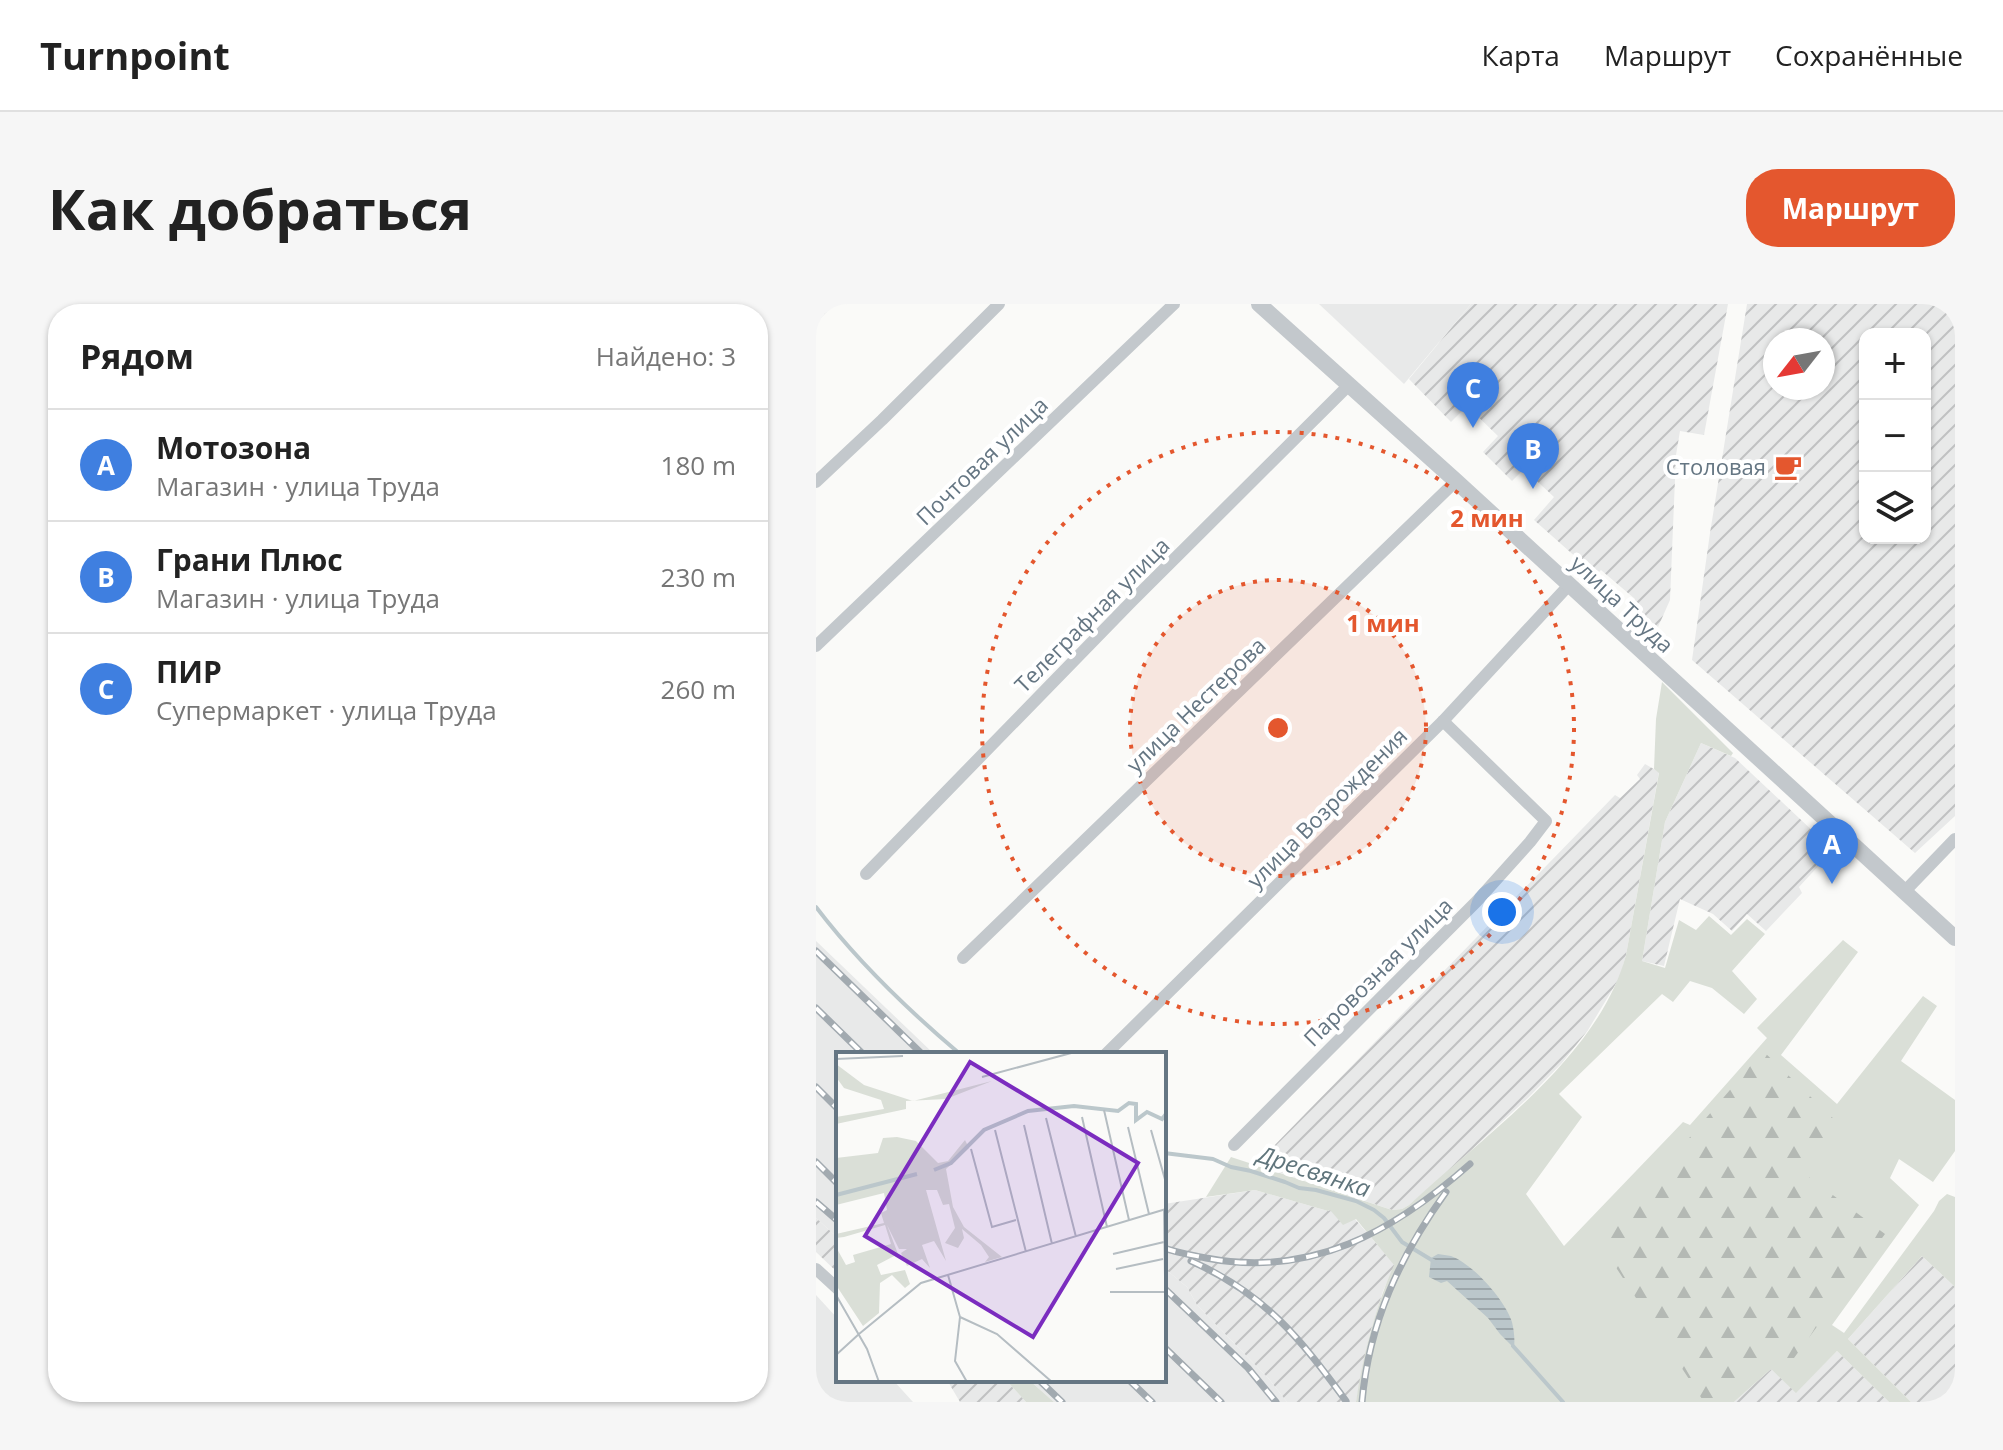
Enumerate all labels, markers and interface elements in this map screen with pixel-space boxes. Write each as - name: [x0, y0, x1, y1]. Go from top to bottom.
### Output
- text: Turnpoint: [40, 29, 230, 81]
- text: Карта: [1481, 36, 1560, 74]
- text: Маршрут: [1604, 36, 1731, 74]
- text: Сохранённые: [1775, 36, 1963, 74]
- button: Маршрут: [1746, 169, 1955, 247]
- text: Как добраться: [48, 170, 472, 246]
- north arrow: [1763, 328, 1835, 400]
- map controls: [1859, 328, 1931, 544]
- button: +: [1859, 328, 1931, 400]
- text: Рядом: [80, 333, 194, 379]
- text: Найдено: 3: [596, 338, 736, 374]
- pin: C: [1447, 362, 1499, 428]
- street label: Почтовая улица: [909, 390, 1054, 531]
- button: −: [1859, 400, 1931, 472]
- pin: B: [1507, 423, 1559, 489]
- text: Мотозона: [156, 427, 311, 468]
- text: A: [97, 447, 115, 483]
- text: 180 m: [661, 447, 736, 483]
- place label: Столовая: [1666, 451, 1766, 481]
- cafe icon: Столовая: [1773, 452, 1803, 482]
- text: Магазин · улица Труда: [156, 468, 440, 504]
- button: layers: [1859, 472, 1931, 544]
- text: 2 мин: [1450, 501, 1524, 534]
- street label: Телеграфная улица: [1007, 530, 1175, 698]
- text: Грани Плюс: [156, 539, 343, 580]
- street label: улица Труда: [1565, 548, 1681, 659]
- text: B: [97, 559, 115, 595]
- text: 230 m: [661, 559, 736, 595]
- text: Магазин · улица Труда: [156, 580, 440, 616]
- text: 1 мин: [1346, 606, 1420, 639]
- street label: улица Нестерова: [1119, 630, 1271, 779]
- text: ПИР: [156, 651, 222, 692]
- text: C: [98, 671, 114, 707]
- text: 260 m: [661, 671, 736, 707]
- text: Супермаркет · улица Труда: [156, 692, 497, 728]
- centre of rings: [1264, 714, 1292, 742]
- street label: улица Возрождения: [1240, 721, 1413, 894]
- pin: A: [1806, 818, 1858, 884]
- street label: Паровозная улица: [1296, 890, 1458, 1052]
- your location: [1482, 892, 1522, 932]
- inset map: [836, 1052, 1166, 1382]
- water label: Дресвянка: [1252, 1136, 1375, 1204]

